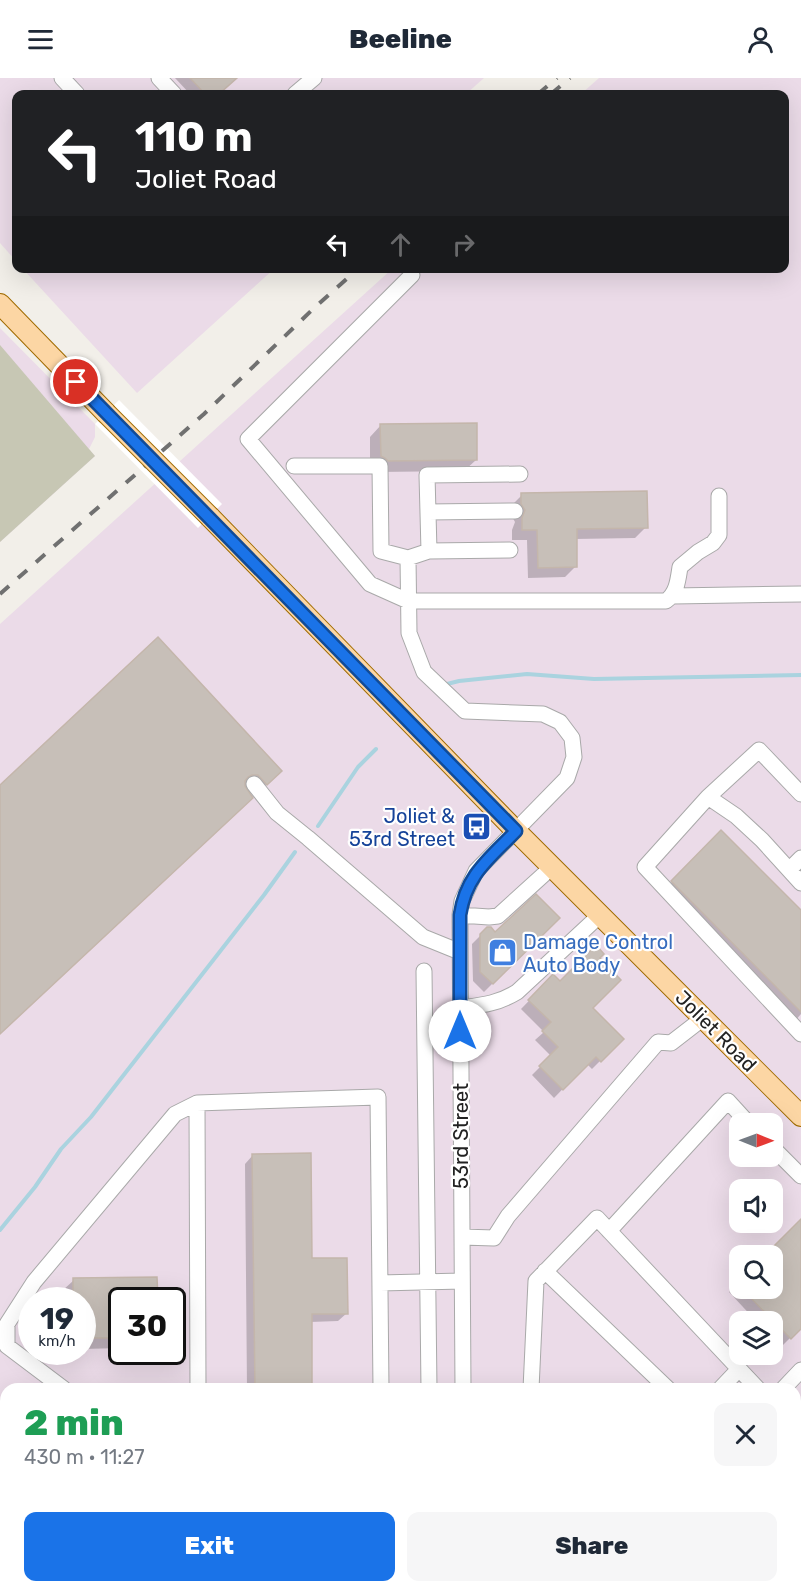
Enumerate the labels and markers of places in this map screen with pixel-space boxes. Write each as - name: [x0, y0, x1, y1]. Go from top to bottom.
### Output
- pin: [50, 356, 101, 407]
- place label: Joliet & 53rd Street: [349, 804, 455, 851]
- bus stop icon: Joliet & 53rd Street: [460, 811, 492, 843]
- place label: Damage Control Auto Body: [523, 930, 673, 977]
- shop icon: Damage Control Auto Body: [486, 937, 518, 969]

